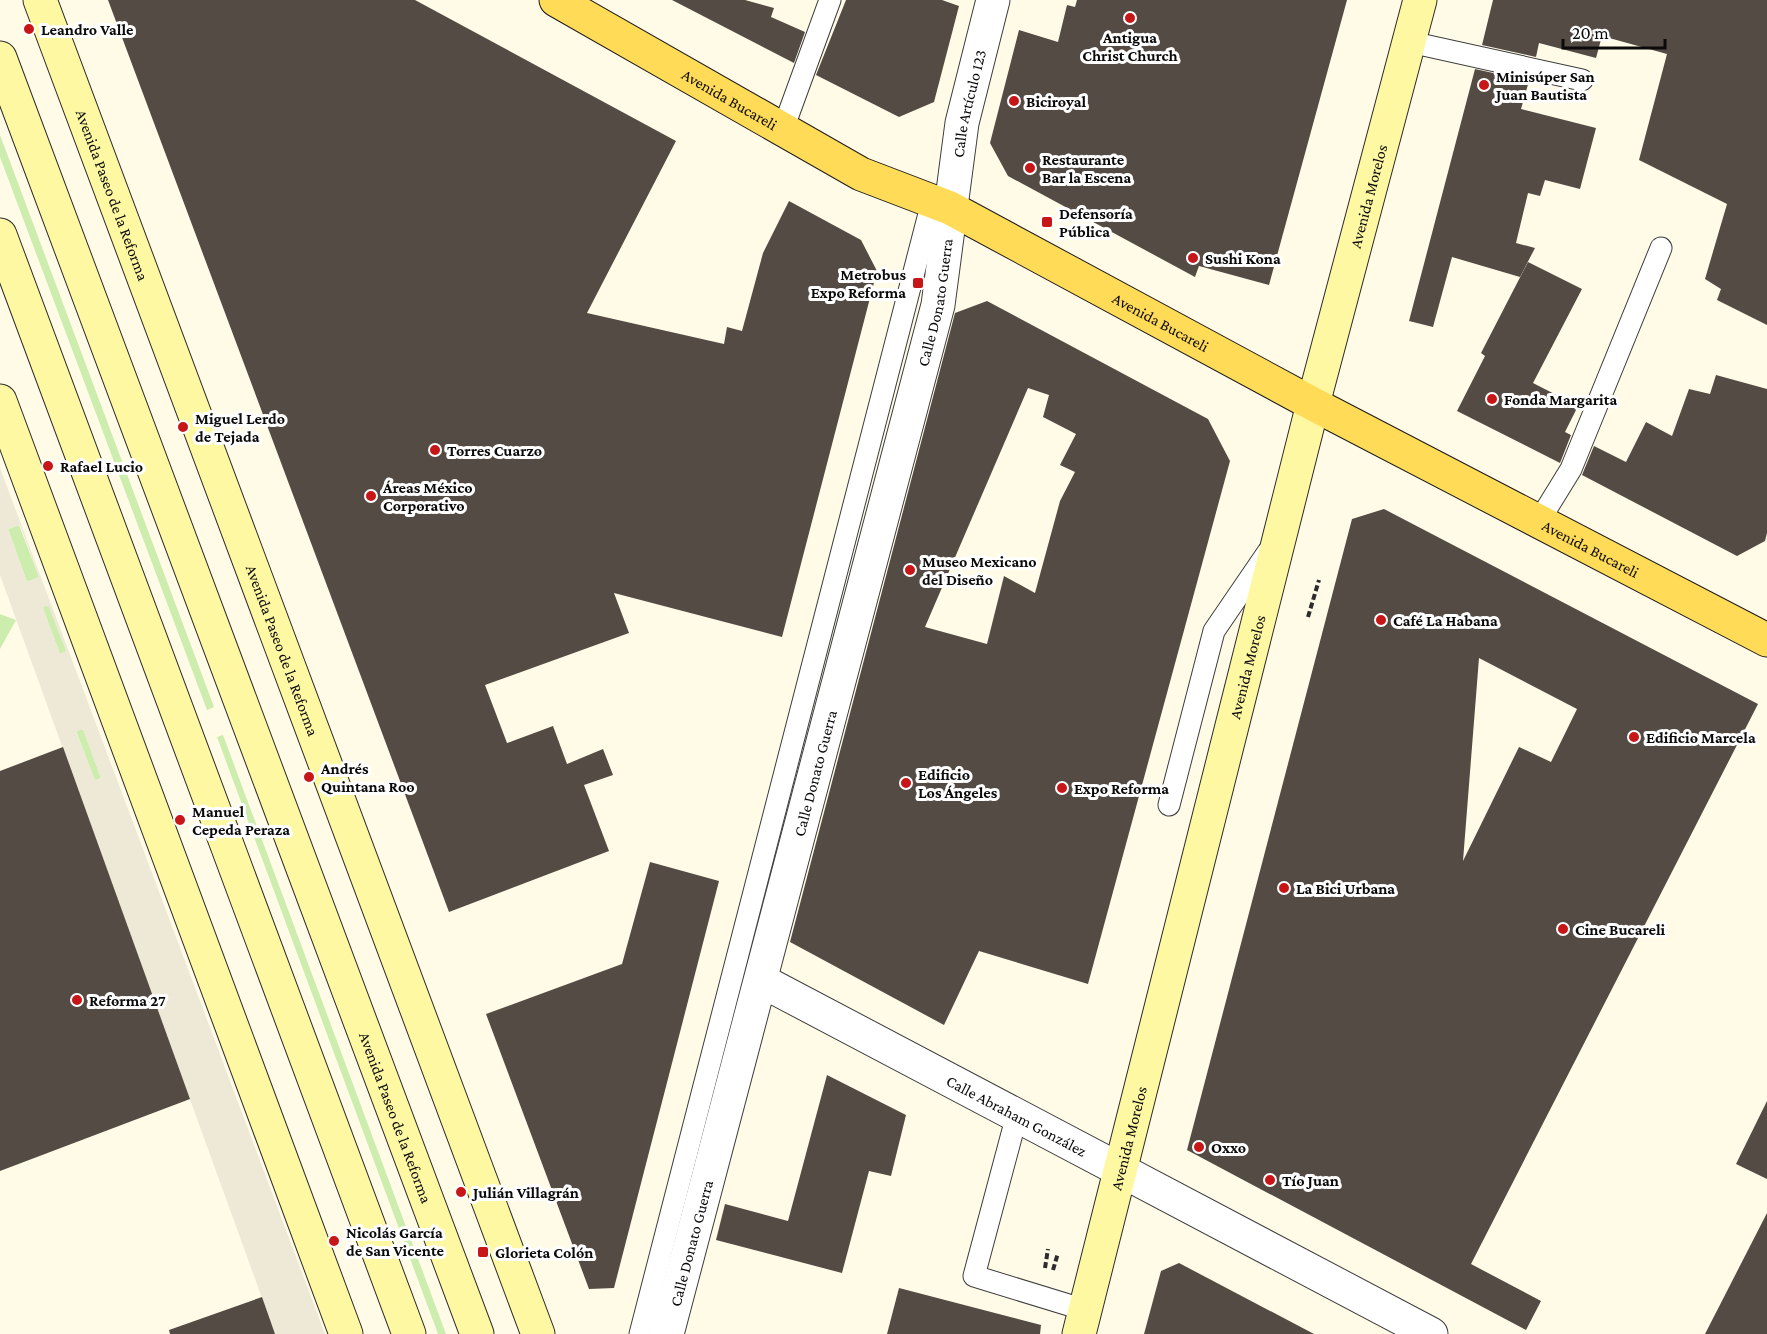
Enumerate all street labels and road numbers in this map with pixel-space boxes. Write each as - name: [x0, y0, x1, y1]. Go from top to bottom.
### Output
- street label: Calle Artículo 123: [950, 48, 989, 159]
- street label: Avenida Bucareli: [679, 66, 780, 133]
- street label: Avenida Paseo de la Reforma: [73, 107, 152, 284]
- street label: Avenida Morelos: [1347, 143, 1390, 250]
- street label: Calle Donato Guerra: [914, 237, 956, 368]
- street label: Avenida Bucareli: [1110, 289, 1212, 355]
- street label: Avenida Bucareli: [1539, 517, 1642, 581]
- street label: Avenida Paseo de la Reforma: [243, 562, 322, 739]
- street label: Avenida Morelos: [1226, 613, 1269, 721]
- street label: Calle Donato Guerra: [790, 708, 840, 838]
- street label: Avenida Paseo de la Reforma: [356, 1030, 435, 1206]
- street label: Calle Abraham González: [944, 1072, 1090, 1160]
- street label: Avenida Morelos: [1108, 1084, 1150, 1192]
- street label: Calle Donato Guerra: [667, 1178, 716, 1308]

